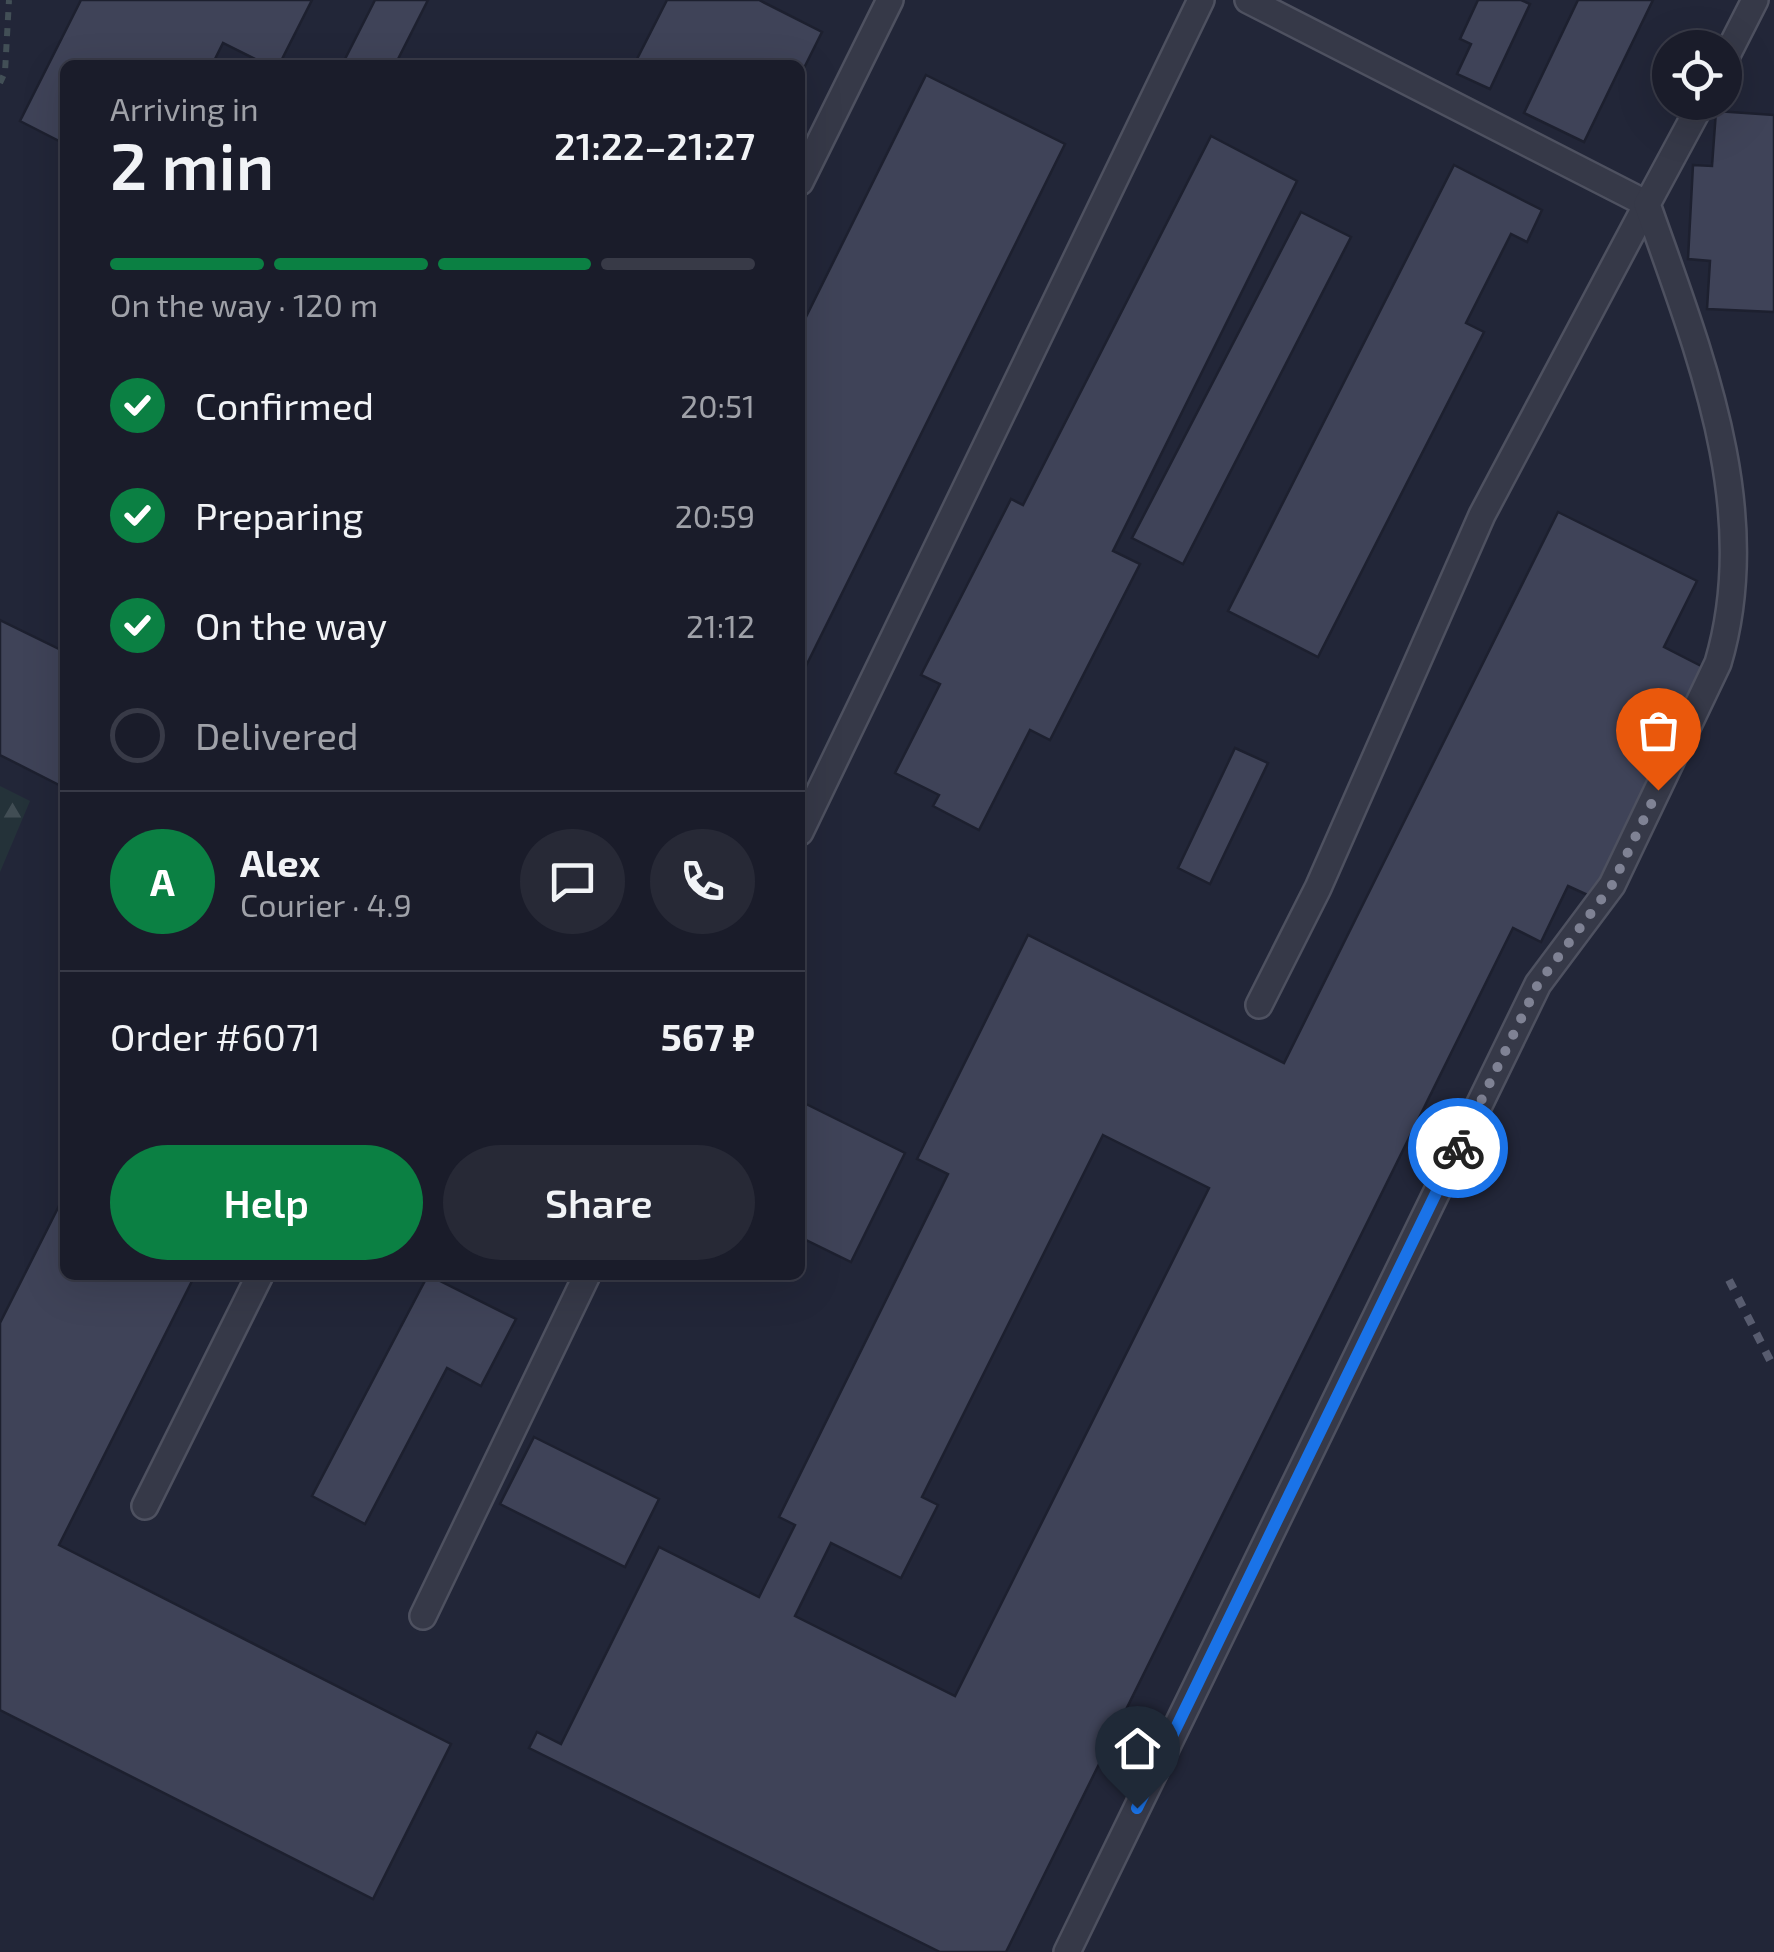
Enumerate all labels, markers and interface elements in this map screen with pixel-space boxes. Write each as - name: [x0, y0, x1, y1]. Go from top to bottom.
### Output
- map controls: [1652, 30, 1742, 120]
- button: locate: [1652, 30, 1742, 120]
- text: Arriving in: [110, 89, 259, 127]
- text: 21:22–21:27: [554, 122, 755, 168]
- text: 2 min: [110, 125, 274, 203]
- text: On the way · 120 m: [110, 285, 378, 323]
- icon: check: [110, 378, 165, 433]
- text: Confirmed: [195, 382, 374, 428]
- text: 20:51: [680, 386, 755, 424]
- icon: check: [110, 488, 165, 543]
- text: Preparing: [195, 492, 363, 538]
- text: 20:59: [675, 496, 755, 534]
- icon: check: [110, 598, 165, 653]
- text: On the way: [195, 602, 387, 648]
- text: 21:12: [686, 606, 755, 644]
- pin: [1616, 688, 1701, 791]
- icon: bag: [1631, 703, 1686, 758]
- text: Delivered: [195, 712, 359, 758]
- button: chat: [520, 829, 625, 934]
- button: phone: [650, 829, 755, 934]
- text: Alex: [240, 839, 320, 885]
- text: A: [150, 858, 175, 904]
- text: Courier · 4.9: [240, 885, 412, 923]
- text: Order #6071: [110, 1013, 321, 1059]
- text: 567 ₽: [661, 1013, 755, 1059]
- courier: [1408, 1098, 1508, 1198]
- icon: bike: [1431, 1121, 1486, 1176]
- button: Help: [110, 1145, 423, 1260]
- button: Share: [443, 1145, 755, 1260]
- pin: [1095, 1706, 1180, 1809]
- icon: home: [1110, 1721, 1165, 1776]

